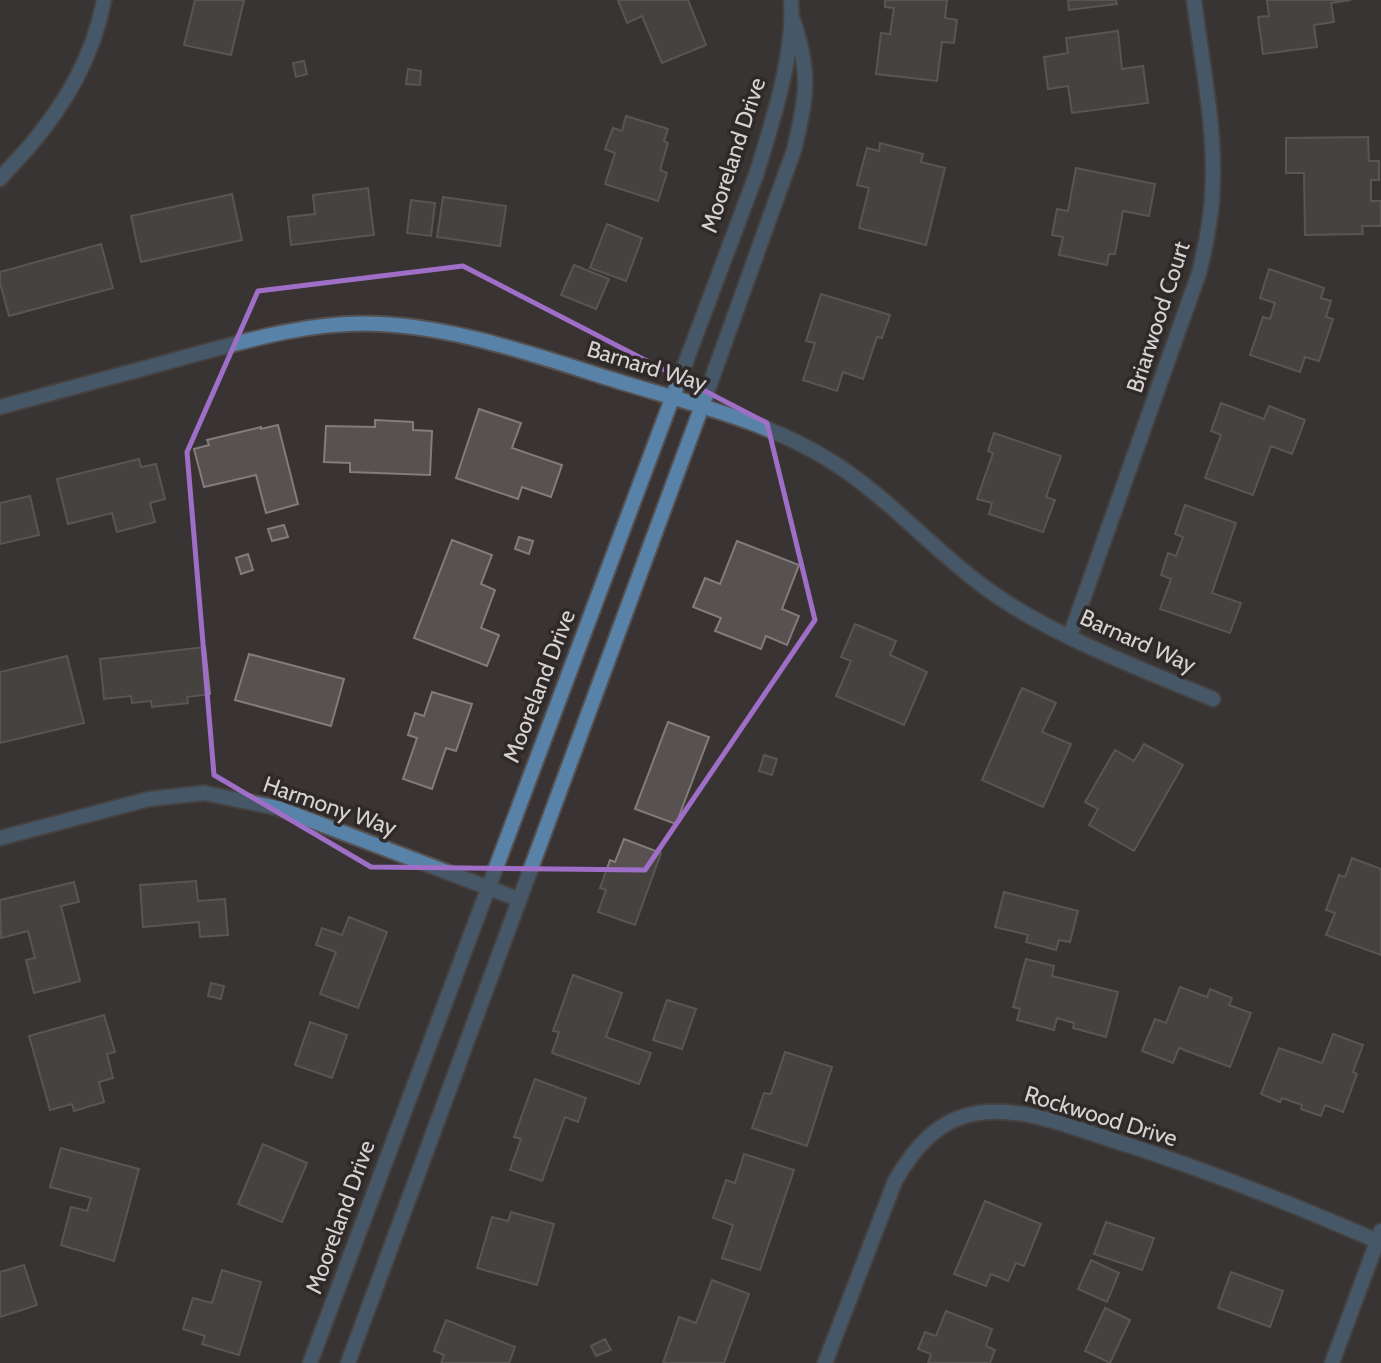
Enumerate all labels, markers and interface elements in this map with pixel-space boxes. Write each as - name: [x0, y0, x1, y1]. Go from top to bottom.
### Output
- street label: Mooreland Drive: [695, 74, 771, 236]
- street label: Briarwood Court: [1120, 238, 1196, 396]
- street label: Barnard Way: [584, 335, 711, 398]
- street label: Barnard Way: [1076, 603, 1201, 679]
- street label: Mooreland Drive: [497, 605, 581, 766]
- street label: Harmony Way: [259, 770, 401, 842]
- street label: Rockwood Drive: [1021, 1079, 1181, 1153]
- street label: Mooreland Drive: [299, 1136, 381, 1298]

